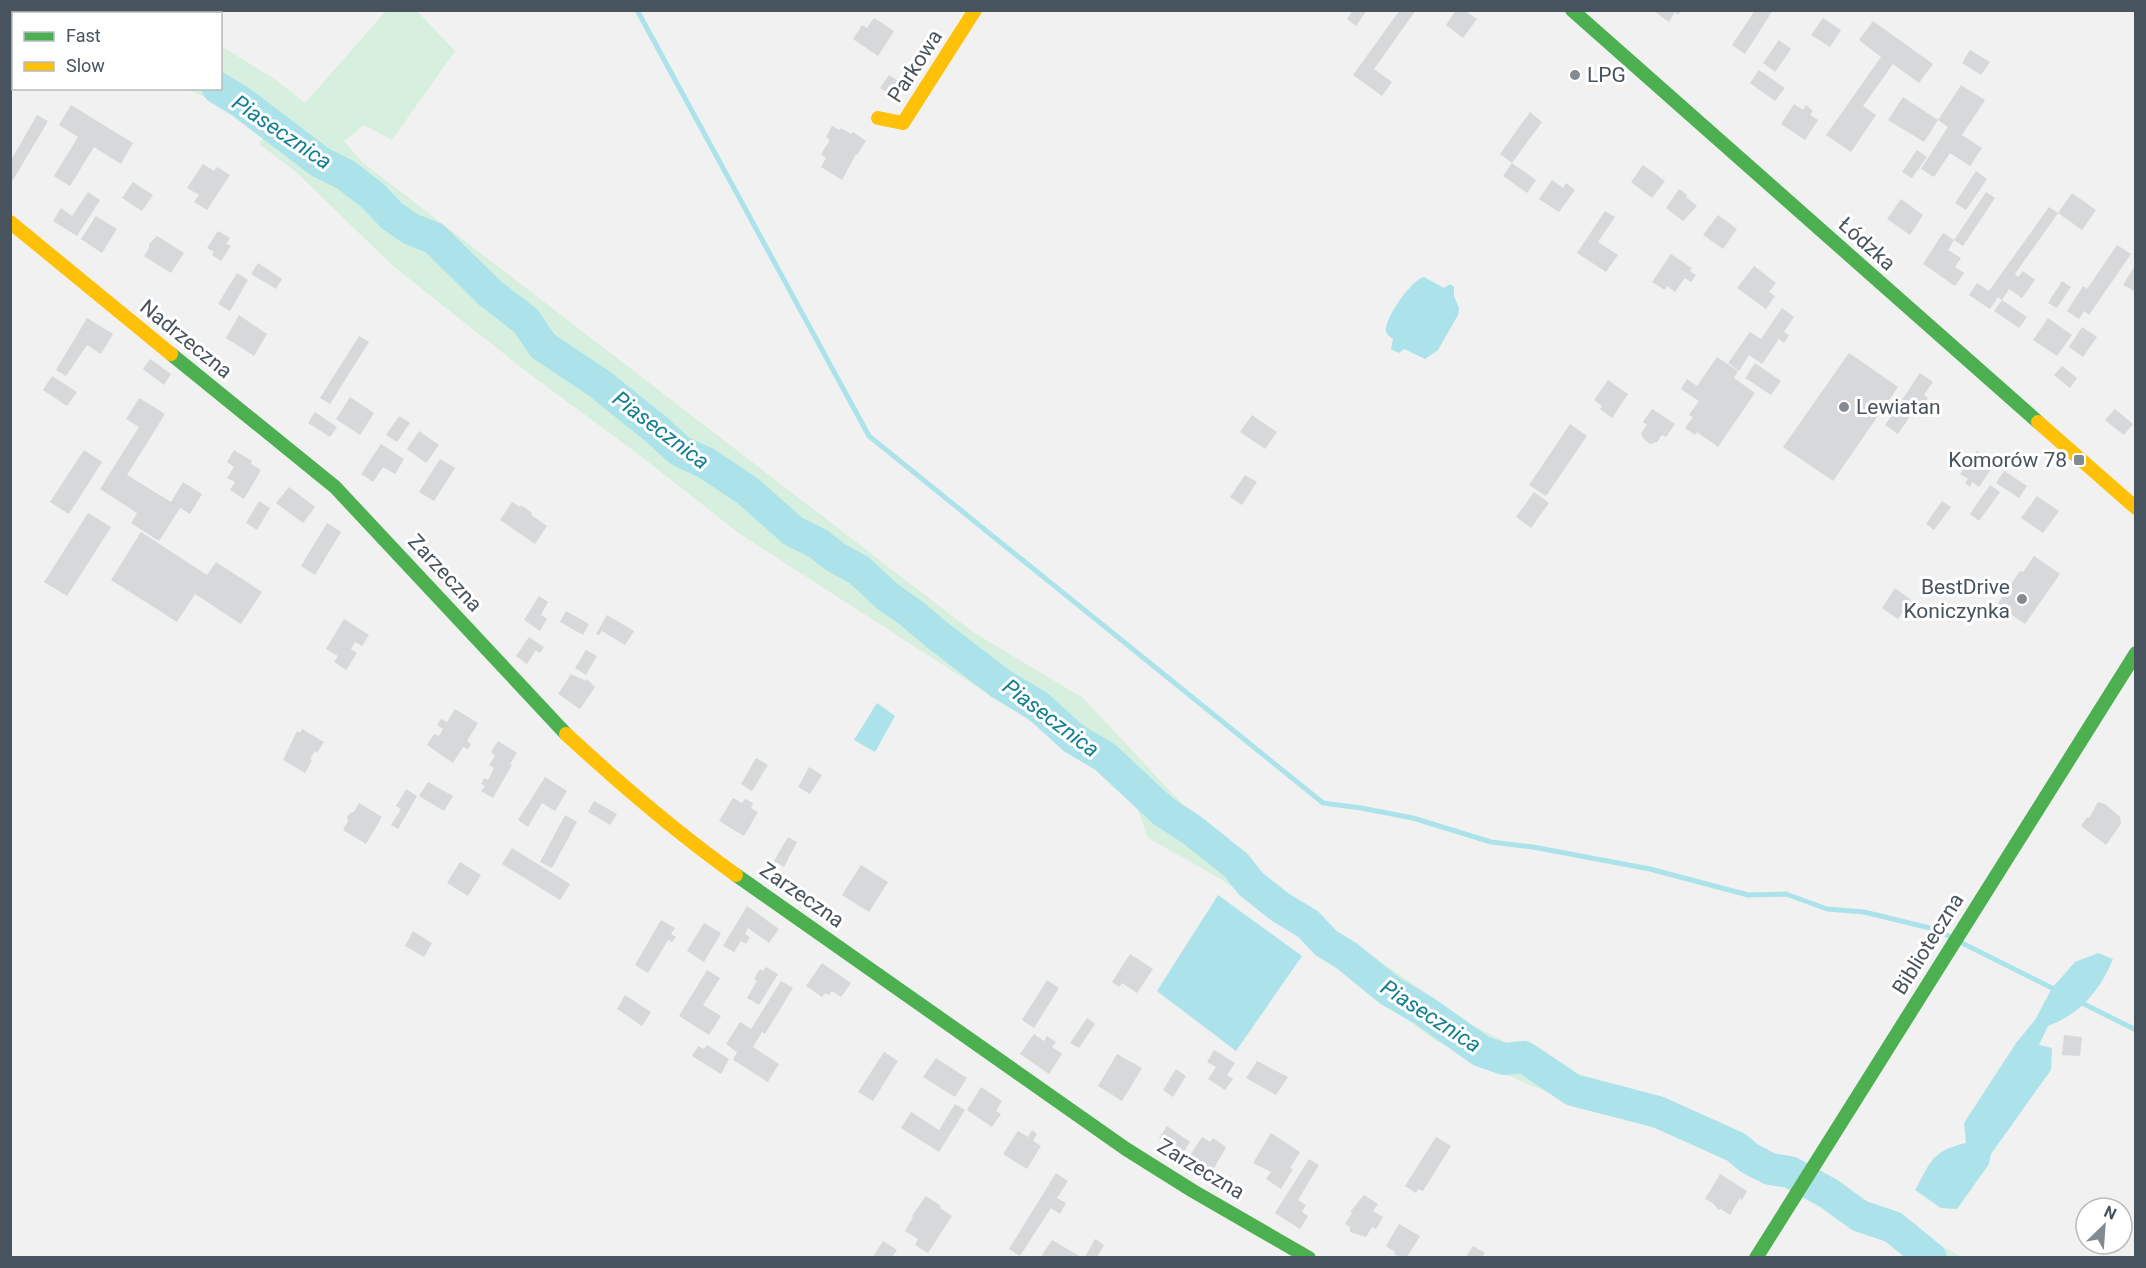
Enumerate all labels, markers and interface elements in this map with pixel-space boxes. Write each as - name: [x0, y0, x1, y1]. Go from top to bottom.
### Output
- legend: [12, 12, 222, 90]
- text: Fast: [66, 25, 101, 46]
- street label: Parkowa: [883, 25, 947, 107]
- text: Slow: [66, 55, 105, 76]
- place label: LPG: [1587, 63, 1626, 87]
- marker: LPG: [1568, 68, 1582, 82]
- water label: Piasecznica: [228, 90, 336, 174]
- street label: Łódzka: [1834, 212, 1900, 276]
- street label: Nadrzeczna: [135, 295, 237, 383]
- water label: Piasecznica: [608, 386, 714, 474]
- place label: Lewiatan: [1856, 395, 1941, 419]
- marker: Lewiatan: [1837, 400, 1851, 414]
- place label: Komorów 78: [1948, 448, 2067, 472]
- marker: Komorów 78: [2072, 453, 2086, 467]
- street label: Zarzeczna: [403, 529, 487, 617]
- place label: BestDrive Koniczynka: [1903, 575, 2010, 623]
- marker: BestDrive Koniczynka: [2015, 592, 2029, 606]
- water label: Piasecznica: [998, 674, 1104, 762]
- street label: Zarzeczna: [755, 857, 849, 933]
- street label: Biblioteczna: [1887, 889, 1969, 999]
- water label: Piasecznica: [1376, 974, 1486, 1058]
- street label: Zarzeczna: [1153, 1134, 1249, 1204]
- north arrow: [2074, 1196, 2134, 1256]
- text: N: [2101, 1202, 2119, 1224]

